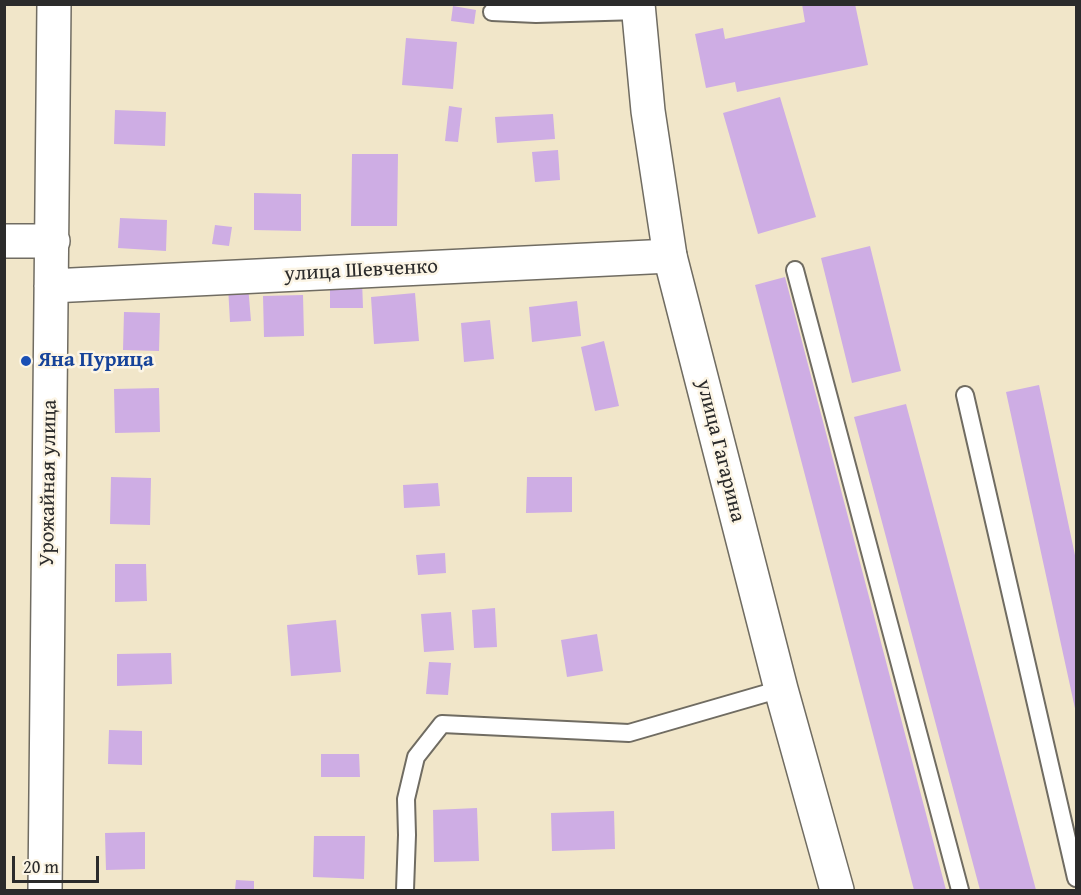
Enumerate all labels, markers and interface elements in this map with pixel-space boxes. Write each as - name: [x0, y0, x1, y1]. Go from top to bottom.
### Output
- street label: улица Шевченко: [283, 254, 439, 288]
- place label: Яна Пурица: [38, 348, 154, 374]
- marker: Яна Пурица: [19, 354, 33, 368]
- street label: улица Гагарина: [690, 377, 750, 525]
- street label: Урожайная улица: [35, 399, 63, 567]
- scale bar: [15, 844, 102, 882]
- text: 20 m: [23, 853, 59, 880]

